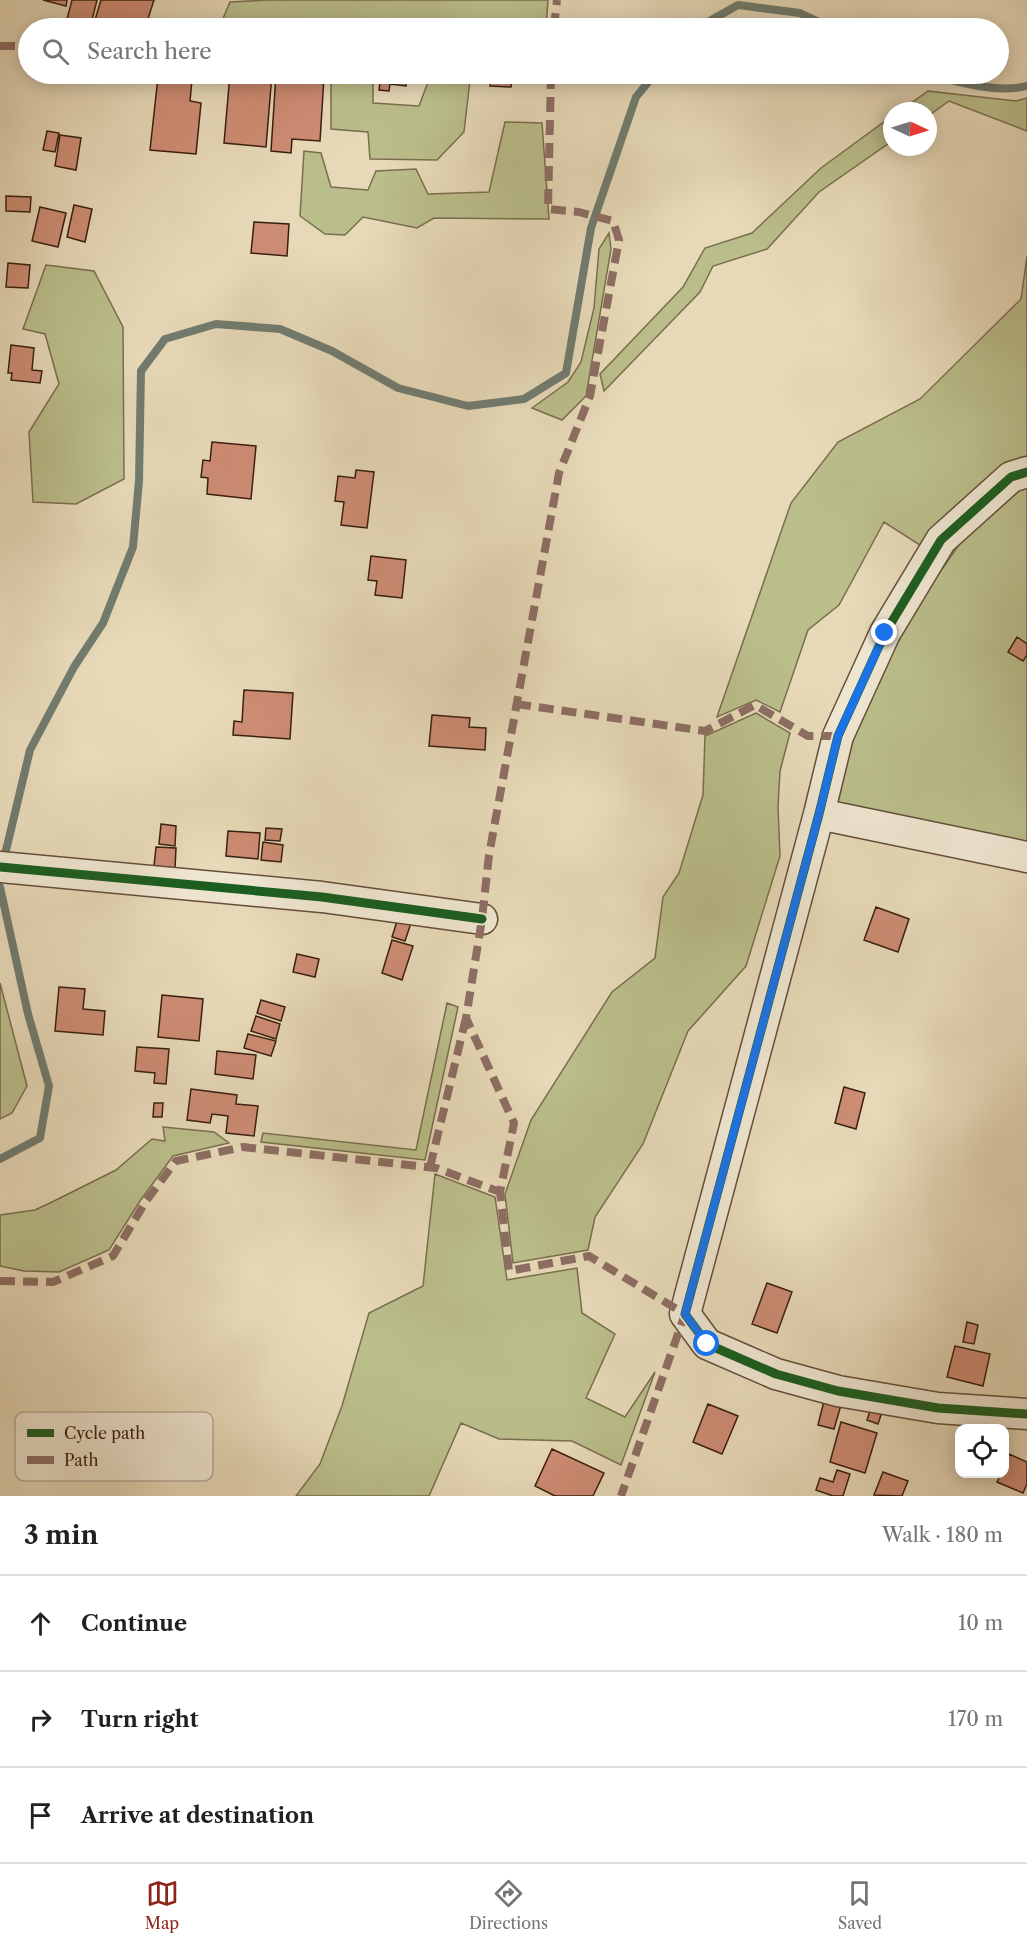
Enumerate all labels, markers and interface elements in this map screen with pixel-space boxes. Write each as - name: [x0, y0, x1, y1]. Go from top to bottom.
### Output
- search box: [18, 18, 1009, 84]
- icon: search: [39, 35, 72, 68]
- text: Search here: [87, 38, 212, 65]
- north arrow: [883, 102, 937, 156]
- route end: [871, 619, 897, 645]
- route start: [693, 1330, 719, 1356]
- legend: [15, 1412, 213, 1481]
- text: Cycle path: [64, 1423, 145, 1443]
- map controls: [955, 1424, 1009, 1478]
- button: locate: [955, 1424, 1009, 1478]
- text: Path: [64, 1450, 98, 1470]
- text: 3 min: [24, 1519, 98, 1551]
- text: Walk · 180 m: [882, 1523, 1003, 1547]
- icon: ahead: [24, 1607, 57, 1640]
- text: Continue: [81, 1610, 187, 1637]
- text: 10 m: [958, 1611, 1003, 1635]
- icon: right: [24, 1703, 57, 1736]
- text: Turn right: [81, 1706, 199, 1733]
- text: 170 m: [948, 1707, 1003, 1731]
- icon: arrive: [24, 1799, 57, 1832]
- text: Arrive at destination: [81, 1802, 314, 1829]
- tab: Map: [145, 1877, 179, 1933]
- tab: Directions: [469, 1877, 548, 1933]
- tab: Saved: [838, 1877, 882, 1933]

